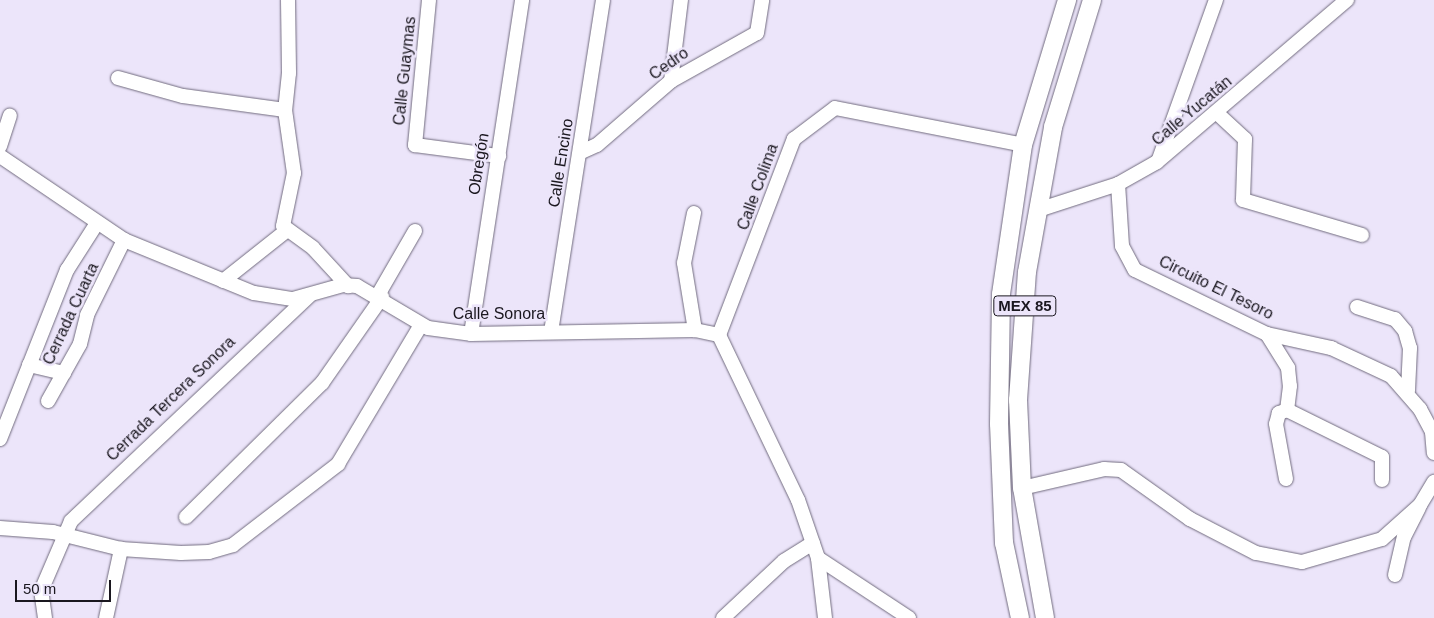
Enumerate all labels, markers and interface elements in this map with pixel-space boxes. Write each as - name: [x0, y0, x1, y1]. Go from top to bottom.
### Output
- street label: Calle Guaymas: [390, 16, 420, 126]
- street label: Cedro: [646, 44, 692, 84]
- street label: Calle Yucatán: [1148, 72, 1236, 150]
- street label: Calle Encino: [544, 117, 578, 209]
- street label: Obregón: [465, 132, 493, 196]
- street label: Calle Colima: [733, 141, 783, 233]
- street label: Circuito El Tesoro: [1155, 252, 1277, 324]
- street label: Cerrada Cuarta: [39, 260, 103, 368]
- road number: MEX 85: [992, 294, 1058, 318]
- street label: Calle Sonora: [453, 304, 545, 324]
- street label: Cerrada Tercera Sonora: [103, 332, 239, 466]
- scale bar: [18, 570, 114, 602]
- text: 50 m: [23, 580, 56, 597]

